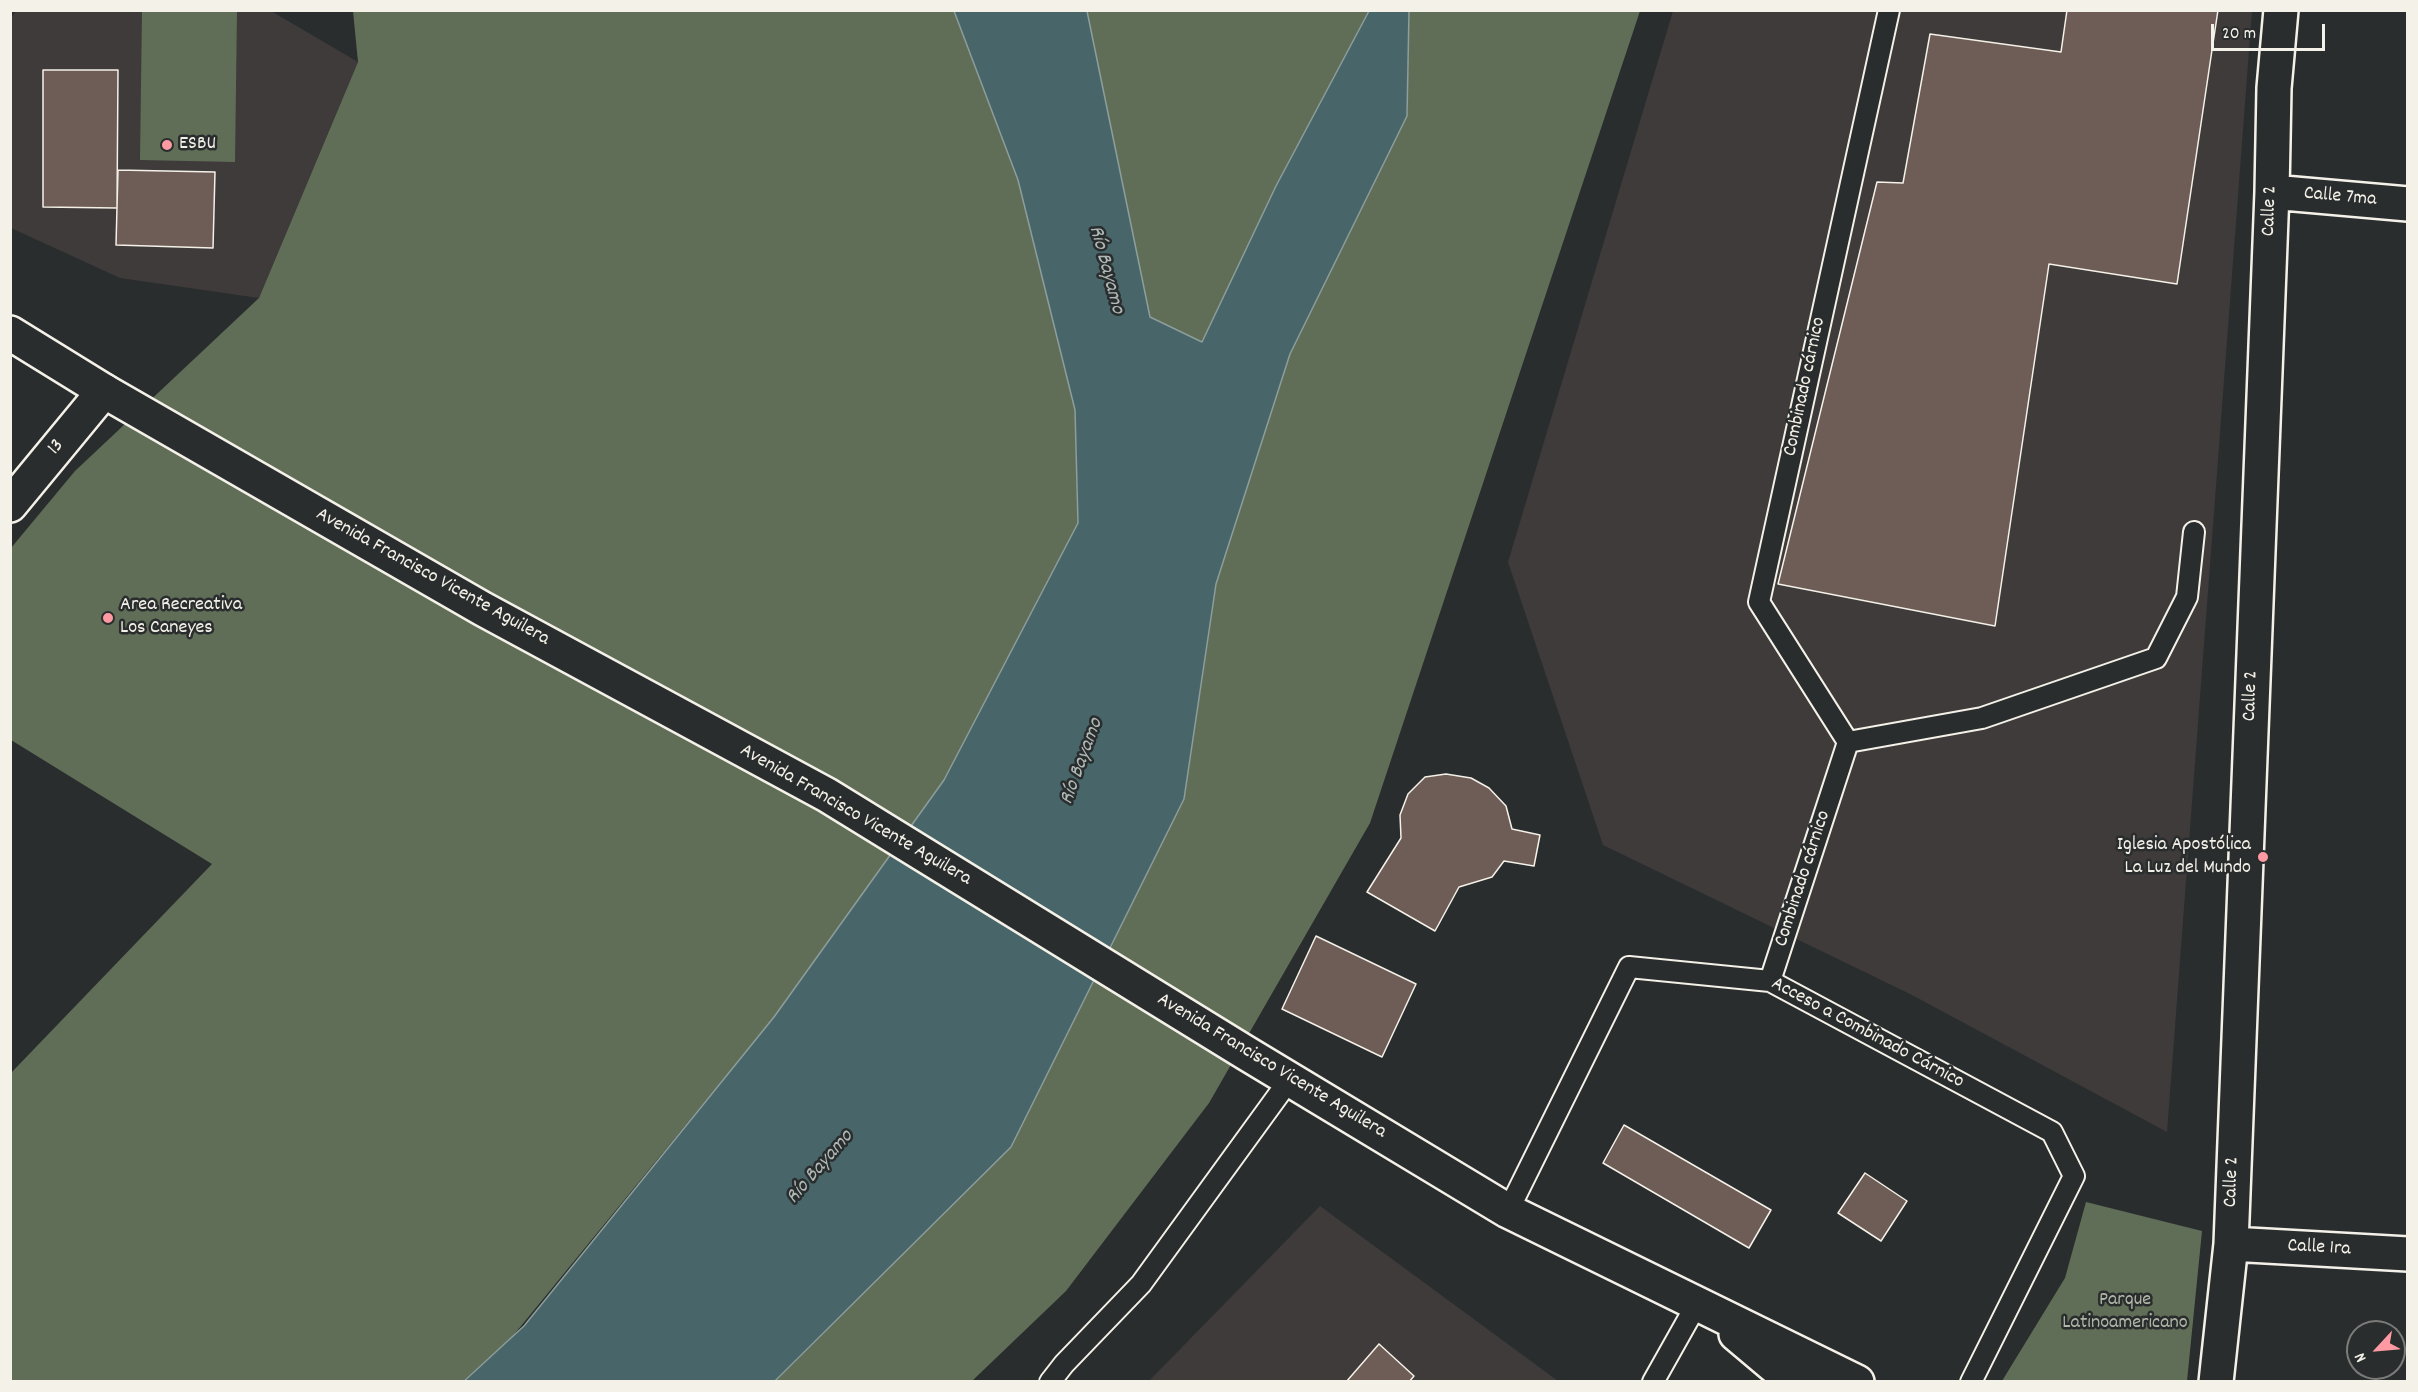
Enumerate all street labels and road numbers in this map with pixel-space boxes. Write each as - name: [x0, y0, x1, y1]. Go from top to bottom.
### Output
- street label: Calle 7ma: [2303, 183, 2377, 213]
- street label: Calle 2: [2258, 185, 2284, 237]
- street label: Combinado cárnico: [1780, 315, 1832, 459]
- street label: 13: [44, 435, 70, 461]
- street label: Avenida Francisco Vicente Aguilera: [311, 504, 553, 652]
- street label: Calle 2: [2239, 670, 2265, 722]
- street label: Avenida Francisco Vicente Aguilera: [735, 740, 975, 892]
- street label: Combinado cárnico: [1771, 808, 1837, 950]
- street label: Acceso a Combinado Cárnico: [1766, 973, 1968, 1095]
- street label: Avenida Francisco Vicente Aguilera: [1152, 989, 1390, 1145]
- street label: Calle 2: [2220, 1156, 2246, 1208]
- street label: Calle 1ra: [2287, 1235, 2351, 1263]

